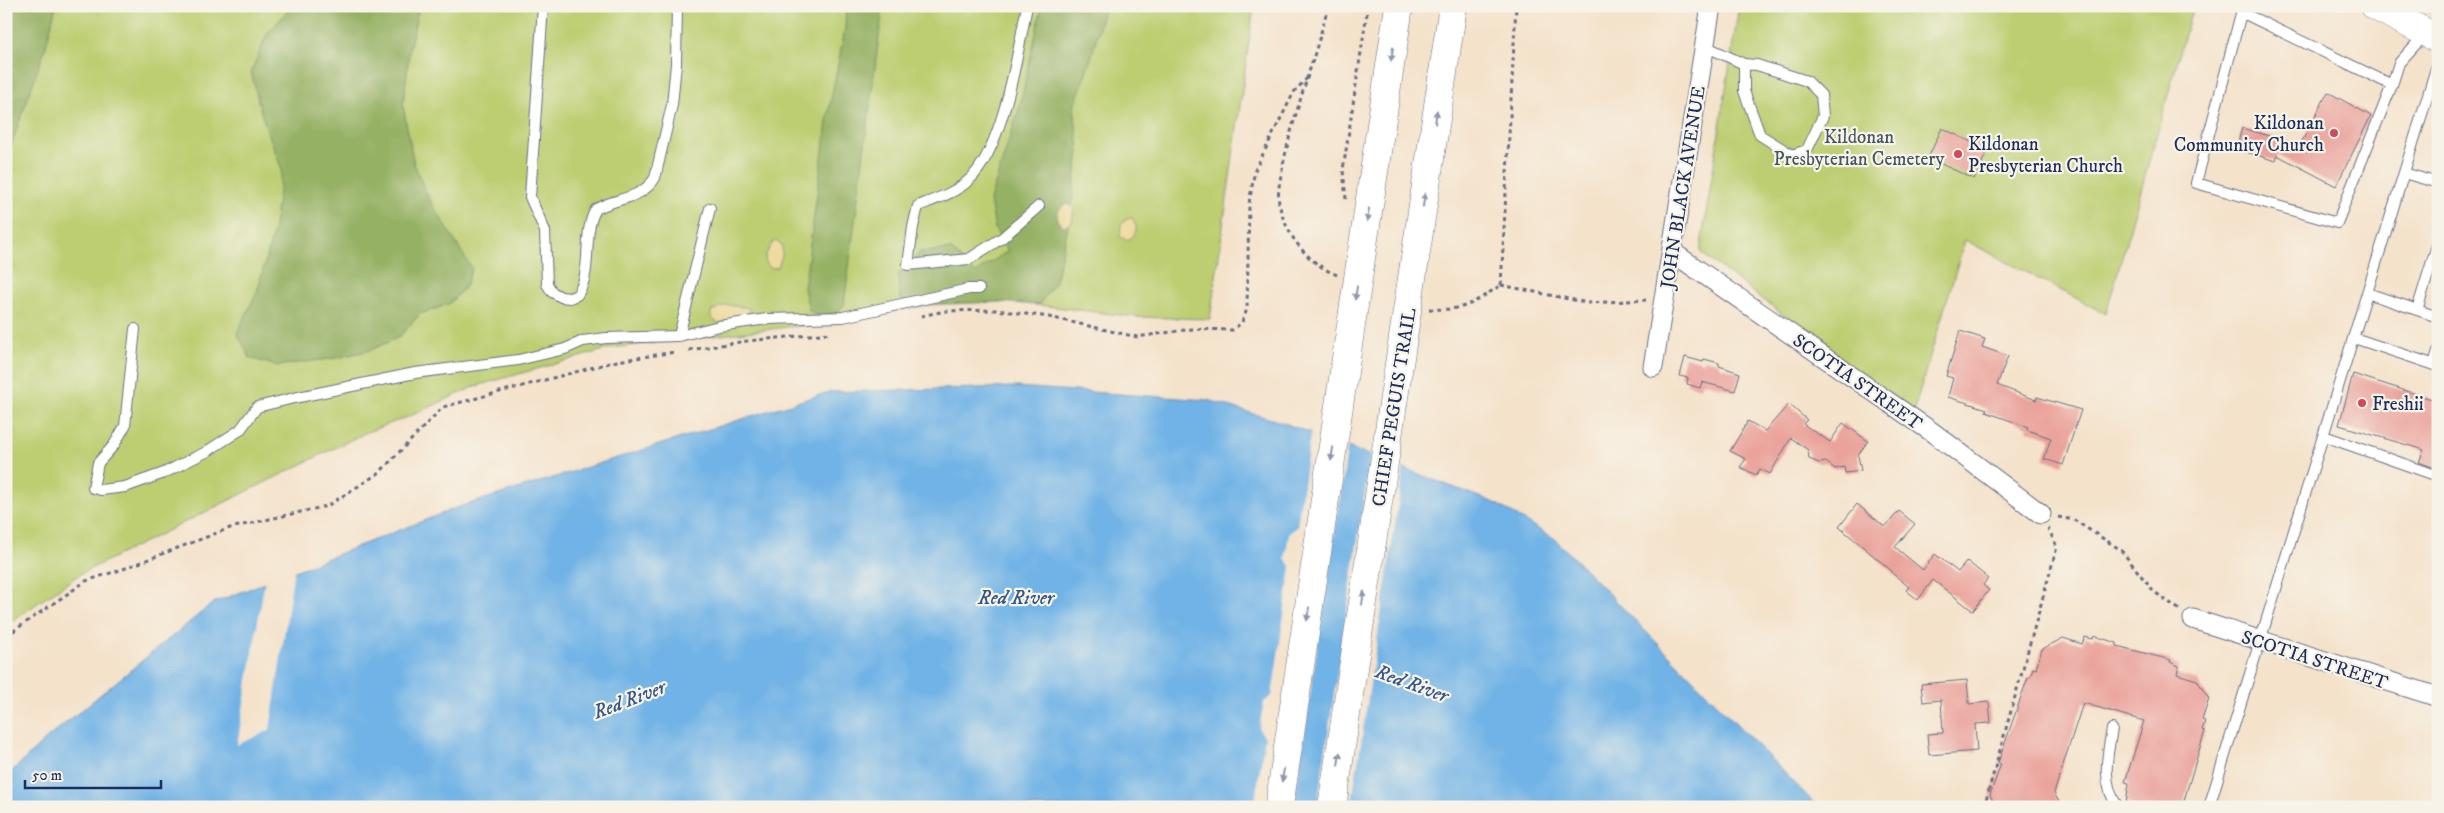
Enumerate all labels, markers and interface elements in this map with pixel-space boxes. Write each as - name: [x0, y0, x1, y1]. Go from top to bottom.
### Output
- one-way arrow: [1388, 47, 1396, 63]
- street label: JOHN BLACK AVENUE: [1656, 84, 1711, 292]
- one-way arrow: [1433, 108, 1441, 124]
- place label: Kildonan Community Church: [2174, 112, 2324, 157]
- park label: Kildonan Presbyterian Cemetery: [1774, 126, 1945, 171]
- marker: Kildonan Community Church: [2328, 127, 2340, 139]
- place label: Kildonan Presbyterian Church: [1968, 133, 2123, 178]
- marker: Kildonan Presbyterian Church: [1952, 148, 1964, 160]
- one-way arrow: [1420, 191, 1428, 207]
- one-way arrow: [1363, 207, 1371, 223]
- one-way arrow: [1351, 285, 1359, 301]
- street label: CHIEF PEGUIS TRAIL: [1367, 306, 1422, 508]
- street label: SCOTIA STREET: [1788, 329, 1927, 436]
- place label: Freshii: [2372, 393, 2424, 416]
- marker: Freshii: [2356, 397, 2368, 409]
- one-way arrow: [1327, 446, 1335, 462]
- water label: Red River: [977, 586, 1056, 611]
- one-way arrow: [1359, 589, 1367, 605]
- one-way arrow: [1303, 607, 1311, 623]
- street label: SCOTIA STREET: [2238, 626, 2391, 695]
- water label: Red River: [1371, 659, 1453, 710]
- water label: Red River: [589, 674, 671, 726]
- one-way arrow: [1335, 750, 1343, 766]
- scale bar: [25, 758, 161, 790]
- text: 50 m: [32, 766, 62, 785]
- one-way arrow: [1279, 767, 1287, 783]

